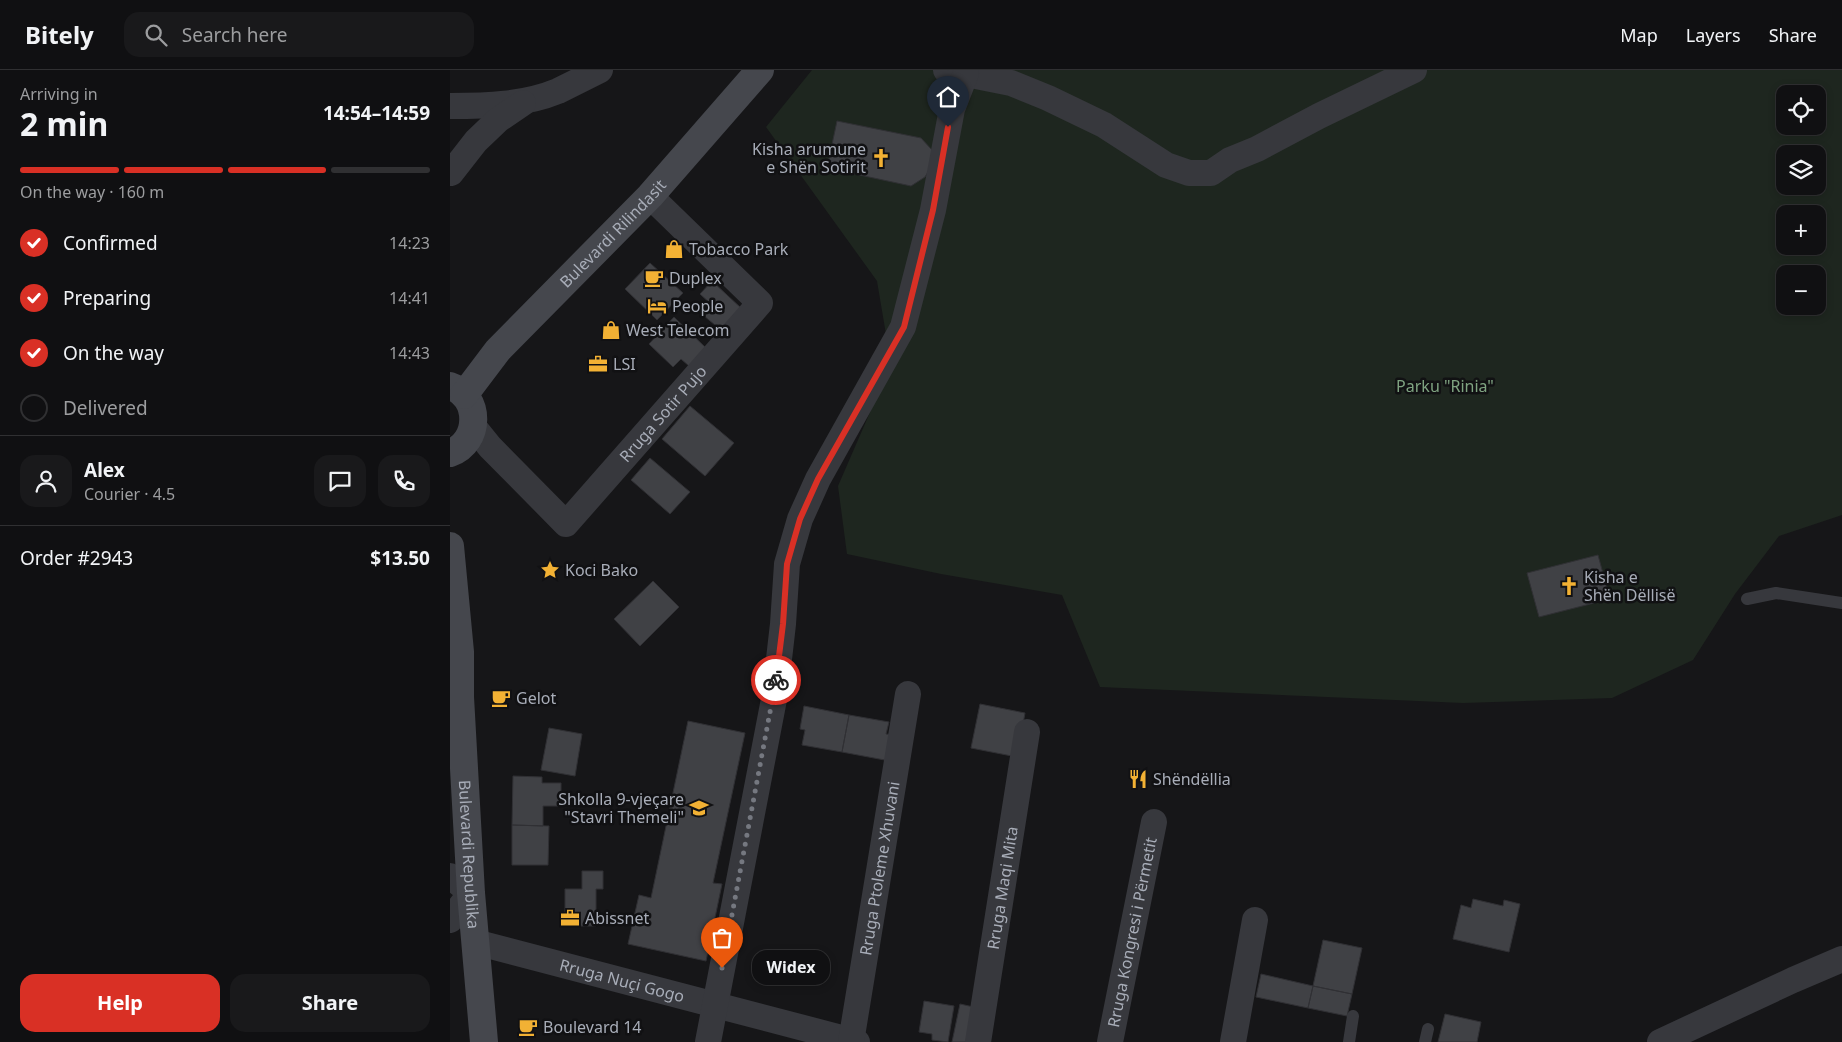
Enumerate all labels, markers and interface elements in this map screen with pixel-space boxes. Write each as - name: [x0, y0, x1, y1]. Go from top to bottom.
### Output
- search box: [124, 12, 474, 57]
- text: Bitely: [25, 18, 94, 51]
- icon: search: [142, 21, 170, 49]
- text: Search here: [182, 22, 287, 48]
- text: Map: [1620, 23, 1658, 47]
- text: Layers: [1686, 23, 1741, 47]
- text: Share: [1769, 23, 1817, 47]
- pin: [927, 76, 969, 127]
- text: Arriving in: [20, 83, 98, 105]
- icon: home: [934, 83, 962, 111]
- map controls: [1776, 85, 1826, 315]
- button: locate: [1776, 85, 1826, 135]
- text: 14:54–14:59: [323, 100, 430, 126]
- text: 2 min: [20, 102, 108, 145]
- place label: Kisha arumune e Shën Sotirit: [752, 138, 866, 178]
- button: layers: [1776, 145, 1826, 195]
- church icon: Kisha arumune e Shën Sotirit: [870, 147, 892, 169]
- street label: Bulevardi Rilindasit: [555, 174, 671, 292]
- text: On the way · 160 m: [20, 181, 164, 203]
- button: +: [1776, 205, 1826, 255]
- icon: check: [20, 229, 48, 257]
- text: Confirmed: [63, 230, 158, 256]
- text: 14:23: [389, 232, 430, 254]
- shop icon: Tobacco Park: [663, 238, 685, 260]
- place label: Tobacco Park: [689, 238, 789, 260]
- button: −: [1776, 265, 1826, 315]
- cafe icon: Duplex: [643, 267, 665, 289]
- place label: Duplex: [669, 267, 722, 289]
- icon: check: [20, 284, 48, 312]
- text: Preparing: [63, 285, 151, 311]
- text: 14:41: [389, 287, 430, 309]
- hotel icon: People: [646, 295, 668, 317]
- place label: People: [672, 295, 723, 317]
- shop icon: West Telecom: [600, 319, 622, 341]
- place label: West Telecom: [626, 319, 729, 341]
- icon: check: [20, 339, 48, 367]
- text: On the way: [63, 340, 164, 366]
- text: 14:43: [389, 342, 430, 364]
- office icon: LSI: [587, 353, 609, 375]
- place label: LSI: [613, 353, 636, 375]
- street label: Rruga Sotir Pujo: [614, 361, 711, 467]
- park label: Parku "Rinia": [1396, 375, 1494, 397]
- text: Delivered: [63, 395, 148, 421]
- button: person: [20, 455, 72, 507]
- button: chat: [314, 455, 366, 507]
- button: phone: [378, 455, 430, 507]
- text: Alex: [84, 457, 125, 483]
- text: Courier · 4.5: [84, 483, 175, 505]
- text: Order #2943: [20, 545, 133, 571]
- text: $13.50: [370, 545, 430, 571]
- place icon: Koci Bako: [539, 559, 561, 581]
- place label: Koci Bako: [565, 559, 638, 581]
- place label: Kisha e Shën Dëllisë: [1584, 566, 1676, 606]
- church icon: Kisha e Shën Dëllisë: [1558, 575, 1580, 597]
- courier: [751, 655, 801, 705]
- icon: bike: [762, 666, 790, 694]
- cafe icon: Gelot: [490, 687, 512, 709]
- place label: Gelot: [516, 687, 556, 709]
- restaurant icon: Shëndëllia: [1127, 768, 1149, 790]
- place label: Shëndëllia: [1153, 768, 1231, 790]
- street label: Bulevardi Republika: [454, 779, 485, 930]
- street label: Rruga Ptoleme Xhuvani: [854, 780, 905, 957]
- place label: Shkolla 9-vjeçare "Stavri Themeli": [558, 788, 684, 828]
- school or university icon: Shkolla 9-vjeçare "Stavri Themeli": [688, 797, 710, 819]
- street label: Rruga Maqi Mita: [982, 825, 1023, 951]
- street label: Rruga Kongresi i Përmetit: [1102, 835, 1162, 1029]
- office icon: Abissnet: [559, 907, 581, 929]
- place label: Abissnet: [585, 907, 649, 929]
- pin: [701, 917, 743, 968]
- icon: bag: [708, 924, 736, 952]
- callout: Widex: [752, 950, 830, 986]
- street label: Rruga Nuçi Gogo: [557, 954, 687, 1007]
- text: Widex: [767, 956, 815, 978]
- button: Help: [20, 974, 220, 1032]
- button: Share: [230, 974, 430, 1032]
- cafe icon: Boulevard 14: [517, 1016, 539, 1038]
- place label: Boulevard 14: [543, 1016, 642, 1038]

